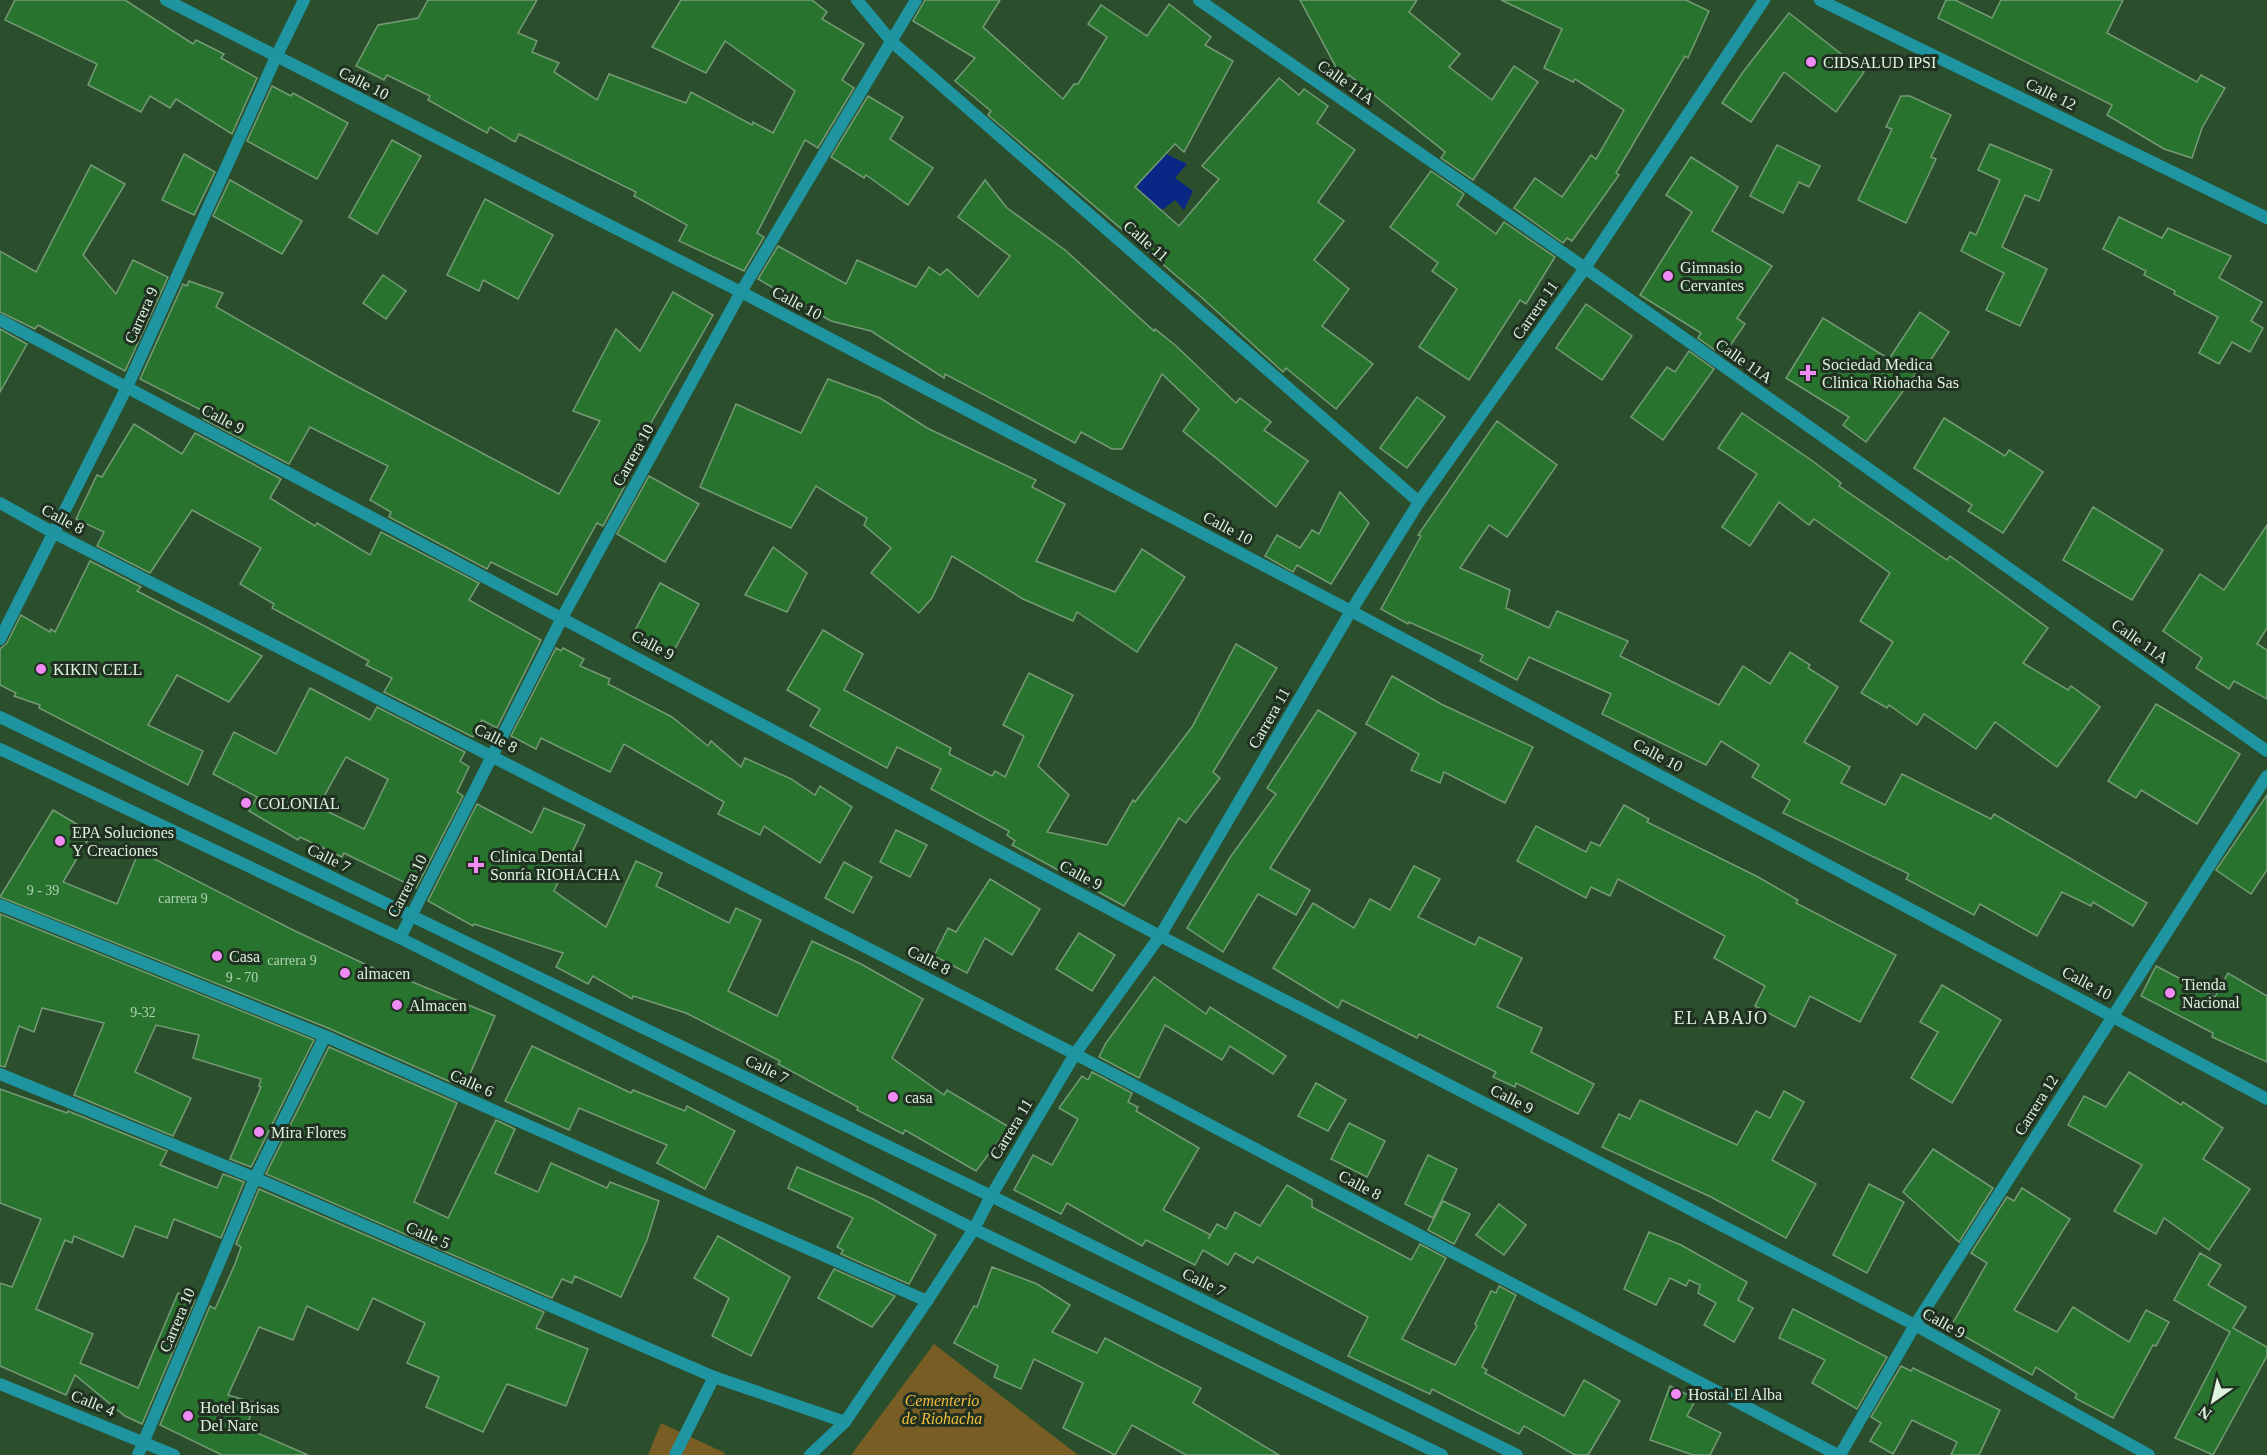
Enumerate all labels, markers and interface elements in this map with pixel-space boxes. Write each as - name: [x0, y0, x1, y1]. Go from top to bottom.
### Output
- place label: CIDSALUD IPSI: [1823, 54, 1936, 71]
- marker: CIDSALUD IPSI: [1804, 55, 1818, 69]
- street label: Calle 11A: [1315, 56, 1378, 108]
- street label: Calle 10: [336, 63, 392, 103]
- street label: Calle 12: [2023, 75, 2079, 113]
- street label: Calle 11: [1120, 217, 1172, 265]
- place label: Gimnasio Cervantes: [1680, 259, 1744, 294]
- marker: Gimnasio Cervantes: [1661, 269, 1675, 283]
- street label: Carrera 11: [1509, 278, 1561, 342]
- street label: Calle 10: [769, 283, 825, 323]
- street label: Carrera 9: [121, 284, 161, 346]
- street label: Calle 11A: [1713, 335, 1776, 387]
- place label: Sociedad Medica Clinica Riohacha Sas: [1822, 356, 1959, 391]
- marker: Sociedad Medica Clinica Riohacha Sas: [1799, 364, 1817, 382]
- street label: Calle 9: [199, 401, 247, 437]
- street label: Carrera 10: [609, 421, 657, 489]
- street label: Calle 8: [39, 501, 87, 537]
- street label: Calle 10: [1200, 508, 1256, 548]
- street label: Calle 11A: [2109, 615, 2172, 667]
- street label: Calle 9: [629, 627, 677, 663]
- place label: KIKIN CELL: [53, 661, 142, 678]
- marker: KIKIN CELL: [34, 662, 48, 676]
- street label: Carrera 11: [1245, 685, 1293, 751]
- street label: Calle 8: [472, 720, 520, 756]
- street label: Calle 10: [1630, 735, 1686, 775]
- place label: COLONIAL: [258, 795, 340, 812]
- marker: COLONIAL: [239, 796, 253, 810]
- place label: EPA Soluciones Y Creaciones: [72, 824, 174, 859]
- marker: EPA Soluciones Y Creaciones: [53, 834, 67, 848]
- street label: Calle 7: [305, 840, 353, 876]
- place label: Clinica Dental Sonría RIOHACHA: [490, 848, 621, 883]
- street label: Carrera 10: [384, 852, 430, 920]
- marker: Clinica Dental Sonría RIOHACHA: [467, 856, 485, 874]
- street label: Calle 9: [1057, 857, 1105, 893]
- house number: 9 - 39: [27, 883, 59, 898]
- house number: carrera 9: [158, 891, 208, 906]
- street label: Calle 8: [905, 942, 953, 978]
- place label: Casa: [229, 948, 260, 965]
- marker: Casa: [210, 949, 224, 963]
- house number: carrera 9: [267, 953, 317, 968]
- street label: Calle 10: [2059, 963, 2115, 1003]
- place label: almacen: [357, 965, 410, 982]
- marker: almacen: [338, 966, 352, 980]
- house number: 9 - 70: [226, 970, 258, 985]
- place label: Tienda Nacional: [2182, 976, 2240, 1011]
- marker: Tienda Nacional: [2163, 986, 2177, 1000]
- place label: Almacen: [409, 997, 467, 1014]
- marker: Almacen: [390, 998, 404, 1012]
- house number: 9-32: [130, 1005, 156, 1020]
- district label: EL ABAJO: [1674, 1008, 1768, 1028]
- street label: Calle 7: [743, 1051, 791, 1087]
- street label: Calle 6: [448, 1066, 496, 1100]
- street label: Carrera 12: [2011, 1072, 2061, 1138]
- street label: Calle 9: [1488, 1081, 1536, 1117]
- place label: casa: [905, 1089, 933, 1106]
- marker: casa: [886, 1090, 900, 1104]
- street label: Carrera 11: [986, 1096, 1036, 1162]
- place label: Mira Flores: [271, 1124, 346, 1141]
- marker: Mira Flores: [252, 1125, 266, 1139]
- street label: Calle 8: [1336, 1167, 1384, 1203]
- street label: Calle 5: [404, 1218, 452, 1252]
- street label: Calle 7: [1180, 1264, 1228, 1300]
- street label: Carrera 10: [156, 1285, 198, 1355]
- street label: Calle 9: [1920, 1304, 1968, 1342]
- north arrow: [2183, 1371, 2243, 1431]
- place label: Hostal El Alba: [1688, 1386, 1782, 1403]
- street label: Calle 4: [69, 1387, 117, 1419]
- marker: Hostal El Alba: [1669, 1387, 1683, 1401]
- park label: Cementerio de Riohacha: [902, 1392, 982, 1427]
- place label: Hotel Brisas Del Nare: [200, 1399, 280, 1434]
- text: N: [2195, 1402, 2214, 1423]
- marker: Hotel Brisas Del Nare: [181, 1409, 195, 1423]

